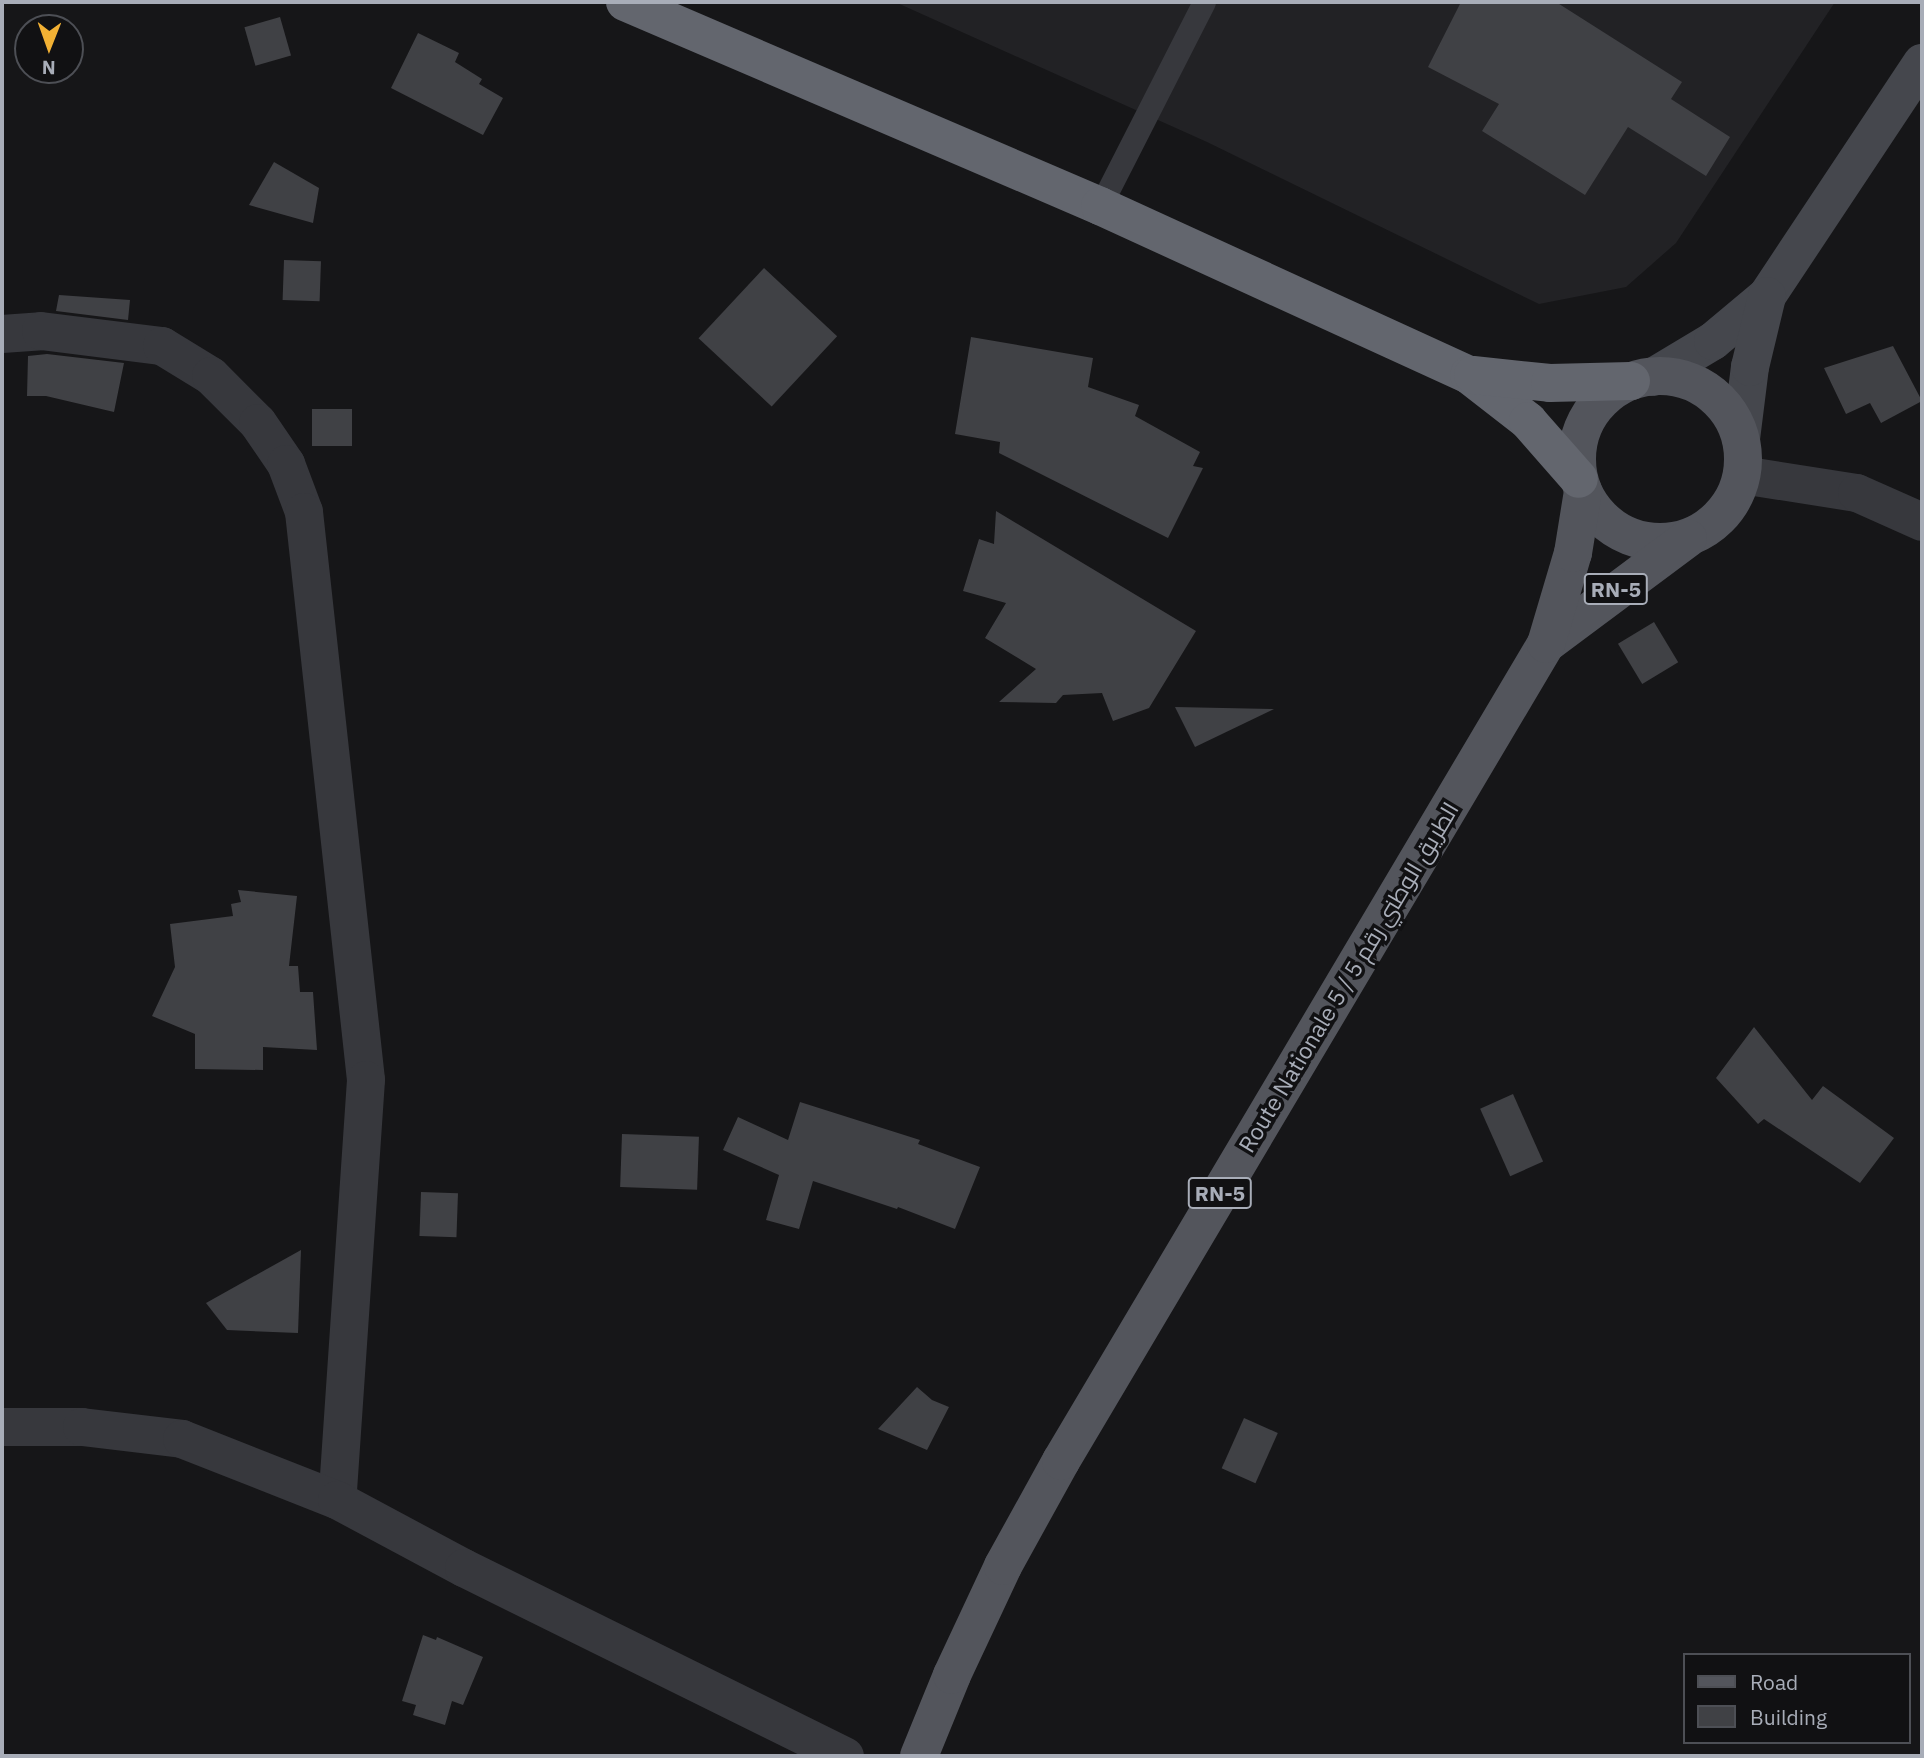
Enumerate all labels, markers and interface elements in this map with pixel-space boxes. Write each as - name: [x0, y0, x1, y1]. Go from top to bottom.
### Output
- north arrow: [14, 14, 84, 84]
- text: N: [42, 56, 56, 80]
- road number: RN-5: [1583, 572, 1649, 606]
- street label: Route Nationale 5 / الطريق الوطني رقم 5: [1232, 797, 1464, 1157]
- road number: RN-5: [1187, 1176, 1253, 1210]
- legend: [1682, 1653, 1910, 1744]
- text: Road: [1750, 1668, 1798, 1696]
- text: Building: [1750, 1703, 1827, 1731]

